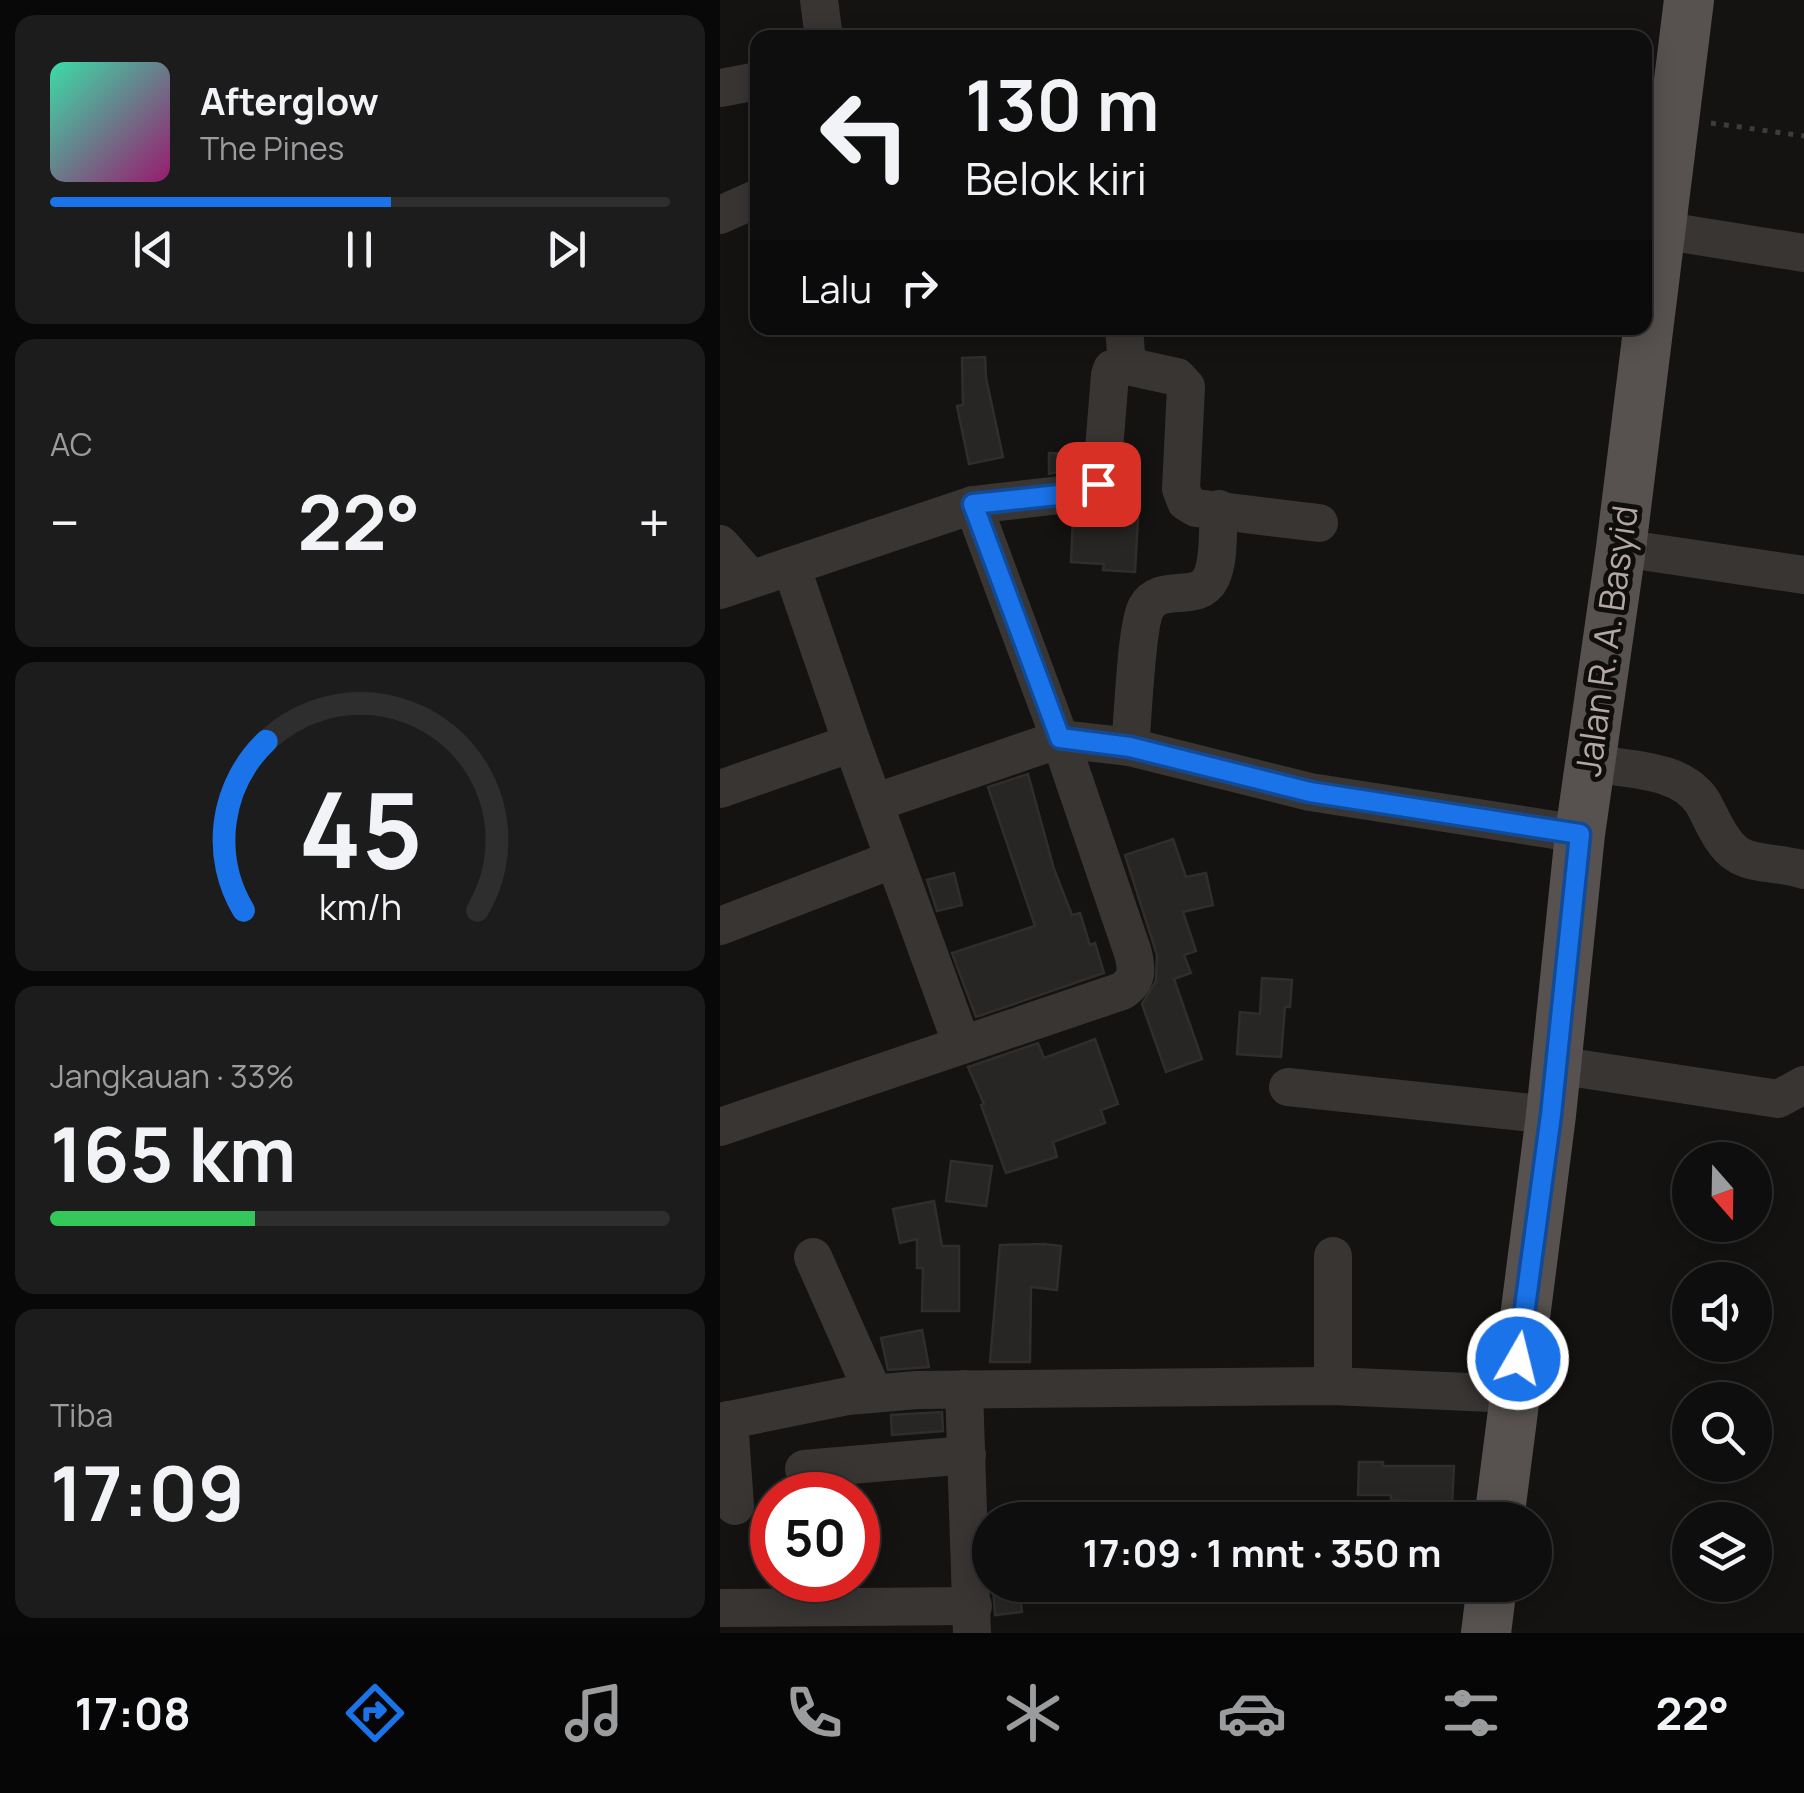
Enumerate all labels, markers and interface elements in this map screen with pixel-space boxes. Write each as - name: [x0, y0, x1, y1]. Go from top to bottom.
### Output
- text: 130 m: [965, 56, 1159, 152]
- icon: left: [800, 70, 930, 200]
- text: Afterglow: [200, 74, 379, 126]
- text: The Pines: [200, 126, 344, 170]
- text: Belok kiri: [965, 147, 1147, 209]
- icon: previous: [126, 222, 181, 277]
- icon: pause: [332, 222, 387, 277]
- icon: next: [539, 222, 594, 277]
- icon: right: [892, 260, 947, 315]
- text: Lalu: [800, 262, 872, 314]
- text: AC: [50, 422, 93, 466]
- pin: [1056, 442, 1141, 527]
- icon: arrive: [1071, 457, 1126, 512]
- text: 22°: [297, 470, 421, 573]
- text: −: [50, 484, 80, 560]
- text: +: [638, 484, 670, 560]
- street label: Jalan R. A. Basyid: [1563, 502, 1649, 779]
- text: 45: [298, 757, 422, 899]
- text: km/h: [318, 882, 402, 931]
- text: Jangkauan · 33%: [50, 1054, 294, 1098]
- text: 165 km: [50, 1102, 296, 1205]
- north arrow: [1672, 1142, 1772, 1242]
- map controls: [1672, 1142, 1772, 1602]
- button: sound: [1672, 1262, 1772, 1362]
- position arrow: [1466, 1307, 1570, 1411]
- button: search: [1672, 1382, 1772, 1482]
- text: Tiba: [50, 1393, 113, 1437]
- text: 17:09: [50, 1441, 245, 1544]
- speed limit sign: 50: [750, 1472, 880, 1602]
- button: layers: [1672, 1502, 1772, 1602]
- text: 17:09 · 1 mnt · 350 m: [1083, 1526, 1441, 1578]
- icon: directions: [340, 1678, 410, 1748]
- icon: music: [559, 1678, 629, 1748]
- icon: phone: [779, 1678, 849, 1748]
- icon: climate: [998, 1678, 1068, 1748]
- icon: car: [1217, 1678, 1287, 1748]
- icon: filters: [1436, 1678, 1506, 1748]
- text: 17:08: [75, 1682, 191, 1744]
- text: 22°: [1655, 1682, 1729, 1744]

